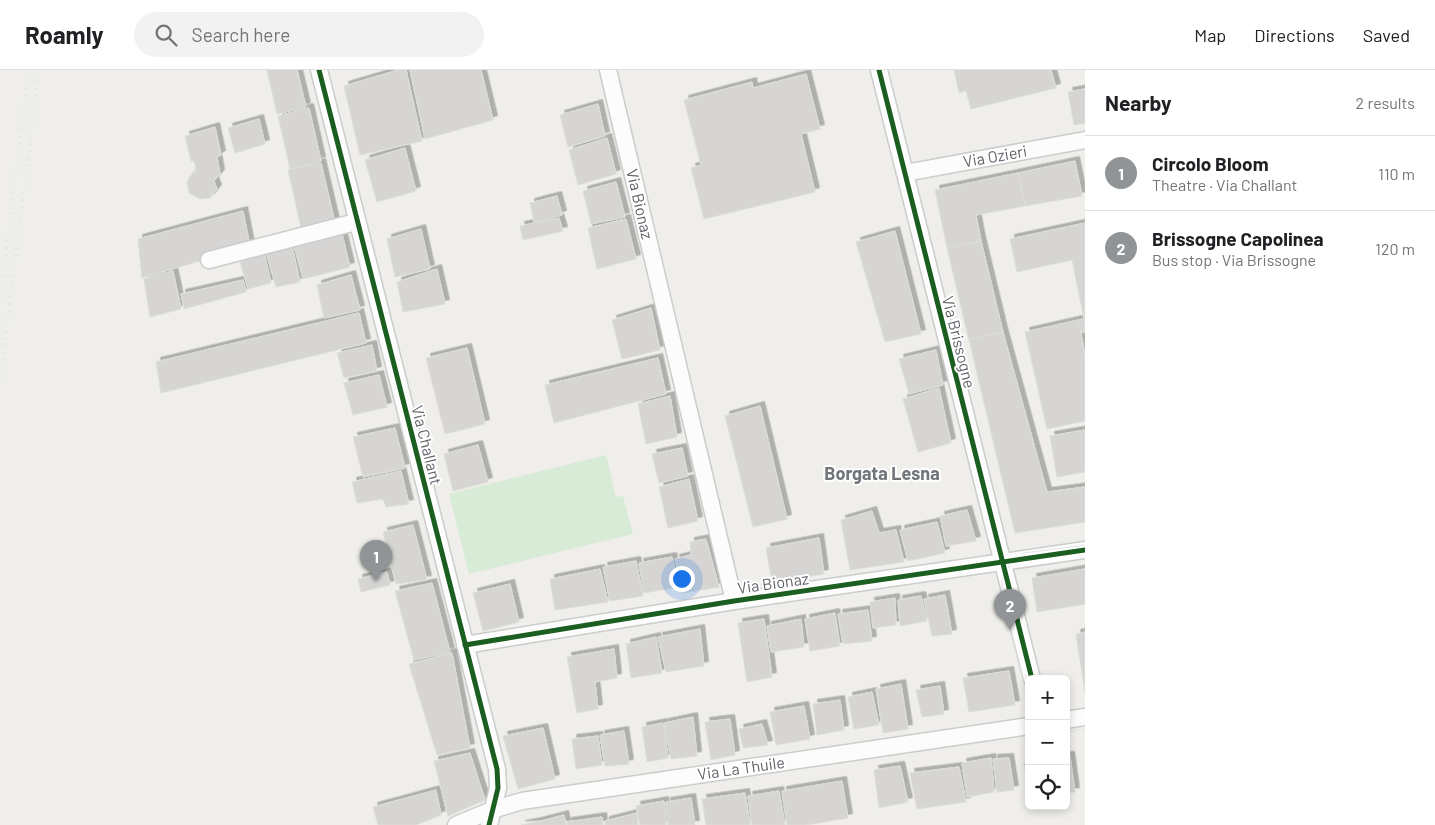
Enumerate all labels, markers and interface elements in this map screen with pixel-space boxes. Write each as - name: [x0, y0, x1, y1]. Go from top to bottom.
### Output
- search box: [134, 12, 484, 57]
- text: Roamly: [25, 20, 104, 49]
- icon: search: [152, 21, 180, 49]
- text: Search here: [192, 23, 290, 46]
- text: Map: [1194, 24, 1226, 46]
- text: Directions: [1254, 24, 1335, 46]
- text: Saved: [1363, 24, 1410, 46]
- text: Nearby: [1105, 90, 1171, 115]
- text: 2 results: [1356, 93, 1415, 112]
- street label: Via Ozieri: [962, 141, 1028, 170]
- text: Circolo Bloom: [1152, 152, 1269, 175]
- text: 1: [1118, 164, 1124, 183]
- text: 110 m: [1378, 164, 1415, 183]
- street label: Via Bionaz: [623, 167, 658, 241]
- text: Theatre · Via Challant: [1152, 175, 1297, 194]
- text: Brissogne Capolinea: [1152, 227, 1323, 250]
- text: 2: [1117, 239, 1125, 258]
- text: 120 m: [1375, 239, 1415, 258]
- text: Bus stop · Via Brissogne: [1152, 250, 1316, 269]
- street label: Via Brissogne: [939, 294, 980, 390]
- street label: Via Challant: [408, 403, 447, 487]
- district label: Borgata Lesna: [824, 462, 940, 484]
- pin: 1: [360, 540, 392, 581]
- your location: [669, 566, 695, 592]
- street label: Via Bionaz: [736, 568, 810, 597]
- pin: 2: [994, 589, 1026, 630]
- map controls: [1025, 675, 1070, 810]
- button: +: [1025, 675, 1070, 720]
- button: −: [1025, 720, 1070, 765]
- street label: Via La Thuile: [696, 752, 786, 783]
- button: locate: [1025, 765, 1070, 810]

